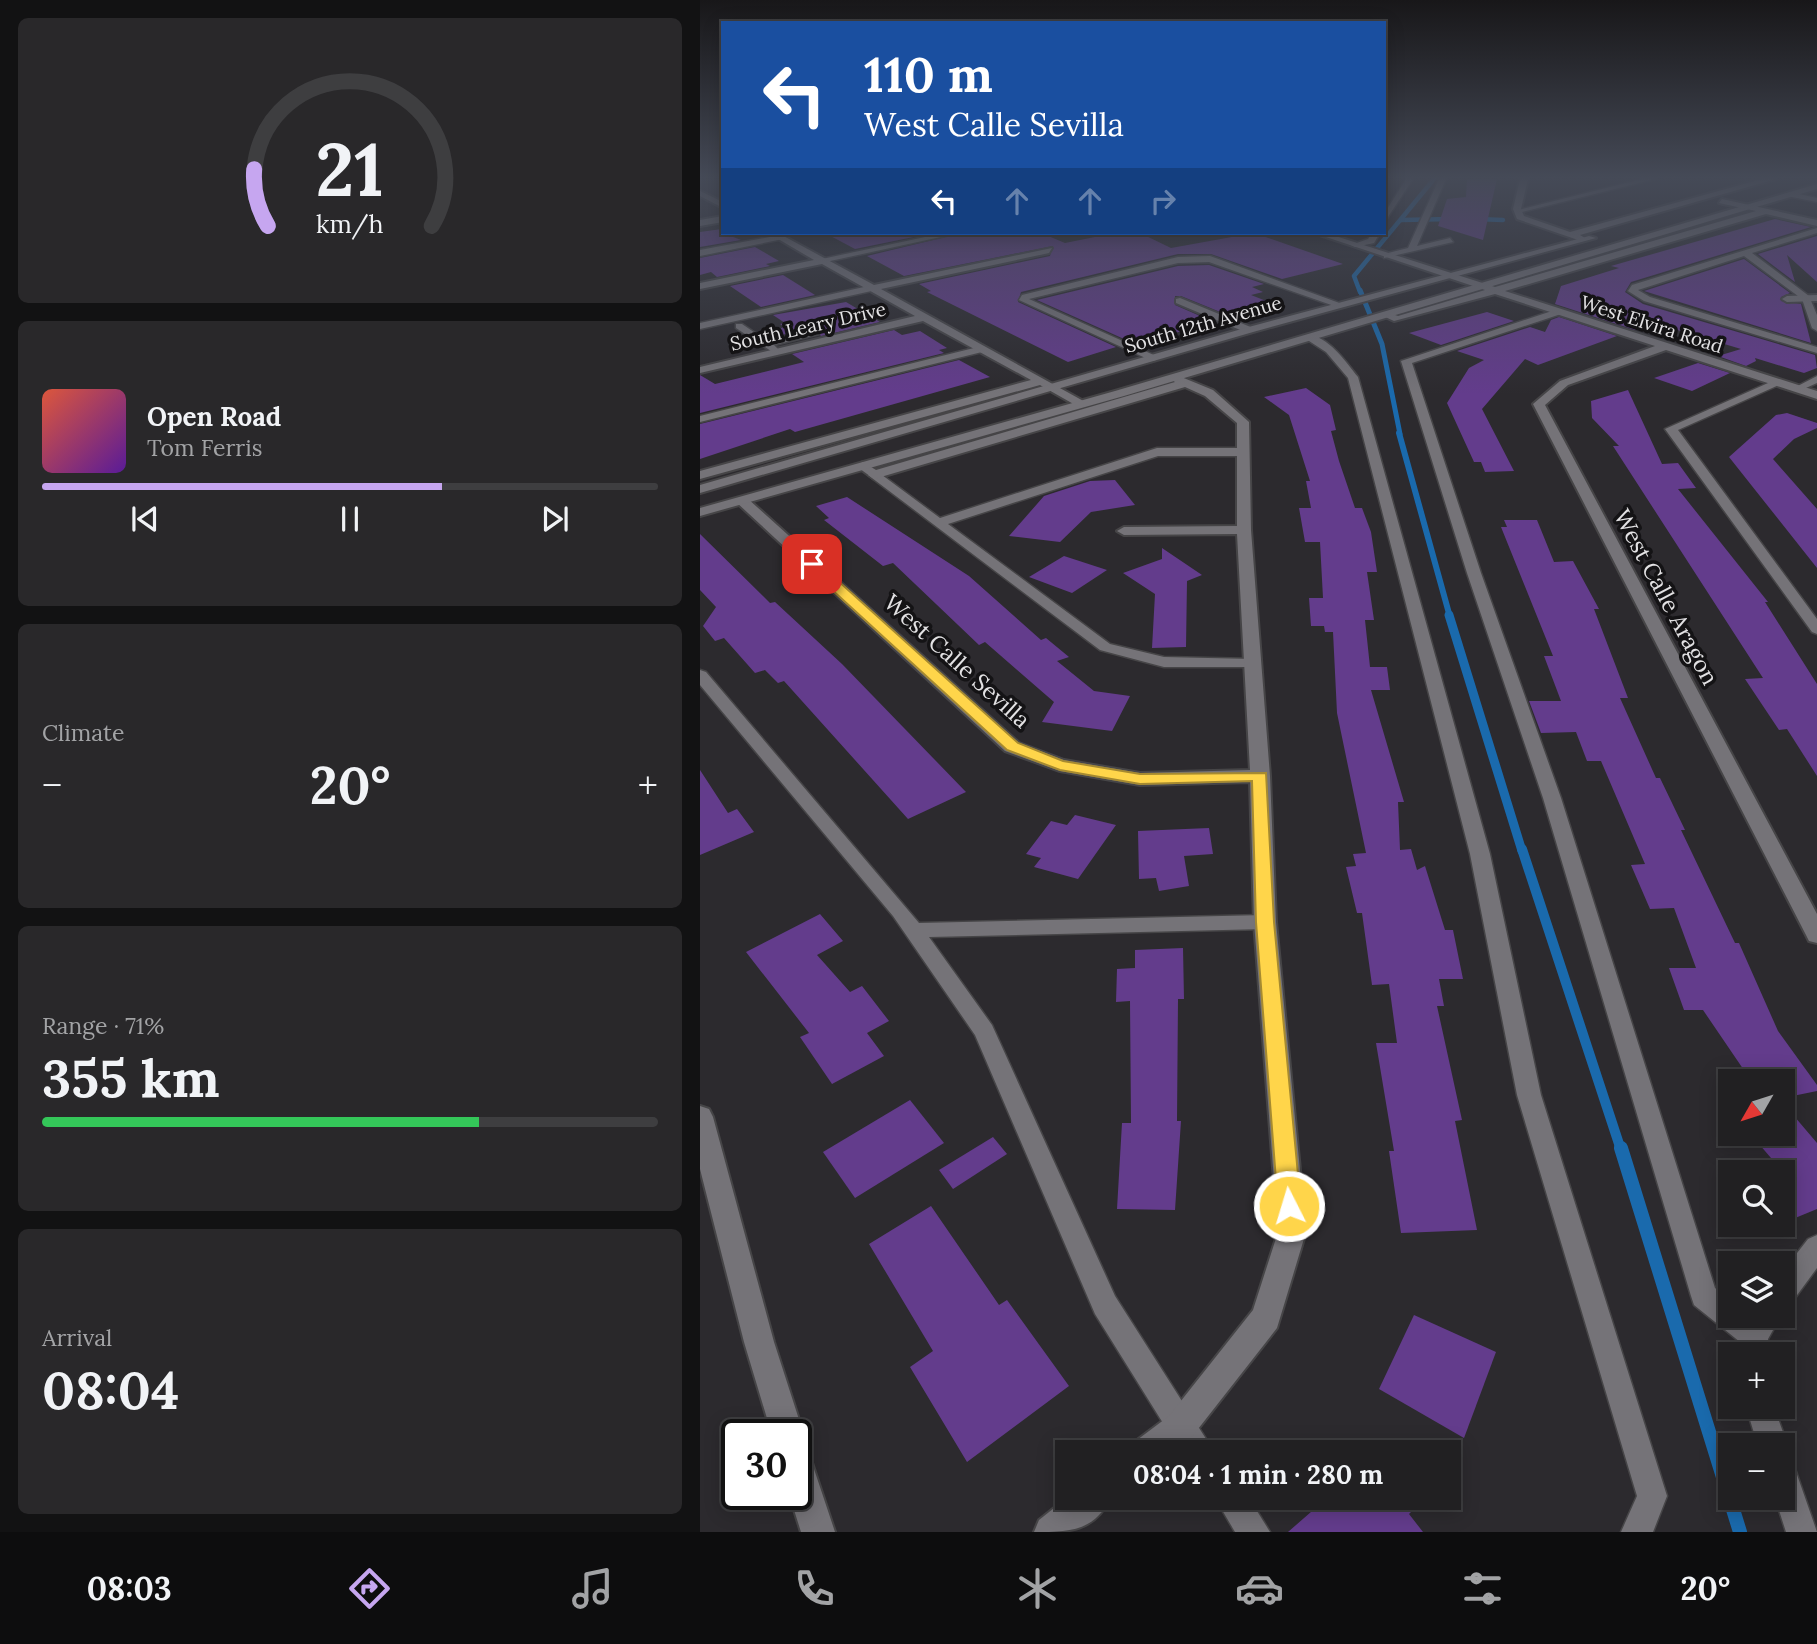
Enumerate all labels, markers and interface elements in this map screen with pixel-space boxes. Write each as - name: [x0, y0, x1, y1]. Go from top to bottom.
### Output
- text: 110 m: [864, 43, 993, 105]
- icon: left: [749, 49, 840, 140]
- text: West Calle Sevilla: [864, 104, 1124, 145]
- text: 21: [316, 124, 384, 217]
- icon: left: [925, 182, 963, 220]
- icon: ahead: [998, 182, 1036, 220]
- icon: ahead: [1071, 182, 1109, 220]
- icon: right: [1144, 182, 1182, 220]
- text: km/h: [316, 208, 384, 240]
- street label: South 12th Avenue: [1122, 290, 1284, 358]
- street label: West Elvira Road: [1578, 290, 1726, 358]
- street label: South Leary Drive: [728, 296, 888, 356]
- text: Open Road: [147, 400, 281, 433]
- text: Tom Ferris: [147, 433, 262, 462]
- icon: previous: [126, 500, 164, 538]
- icon: pause: [331, 500, 369, 538]
- icon: next: [536, 500, 574, 538]
- street label: West Calle Aragon: [1608, 504, 1725, 690]
- pin: [782, 534, 842, 594]
- icon: arrive: [793, 545, 831, 583]
- street label: West Calle Sevilla: [878, 587, 1037, 734]
- text: Climate: [42, 718, 124, 747]
- text: 20°: [310, 752, 390, 818]
- text: −: [42, 761, 62, 809]
- text: +: [638, 761, 658, 809]
- text: Range · 71%: [42, 1011, 164, 1040]
- text: 355 km: [42, 1045, 220, 1111]
- north arrow: [1718, 1069, 1796, 1146]
- map controls: [1718, 1069, 1795, 1510]
- button: search: [1718, 1160, 1795, 1237]
- position arrow: [1252, 1169, 1326, 1243]
- button: layers: [1718, 1251, 1795, 1328]
- text: Arrival: [42, 1323, 112, 1352]
- button: +: [1718, 1342, 1795, 1419]
- text: 08:04: [42, 1357, 179, 1423]
- speed limit sign: 30: [721, 1419, 812, 1510]
- button: −: [1718, 1433, 1795, 1510]
- text: 08:04 · 1 min · 280 m: [1133, 1458, 1383, 1491]
- icon: directions: [345, 1564, 394, 1613]
- icon: music: [568, 1564, 617, 1613]
- icon: phone: [790, 1564, 839, 1613]
- icon: climate: [1013, 1564, 1062, 1613]
- icon: car: [1235, 1564, 1284, 1613]
- icon: filters: [1458, 1564, 1507, 1613]
- text: 08:03: [87, 1568, 172, 1609]
- text: 20°: [1681, 1568, 1730, 1609]

